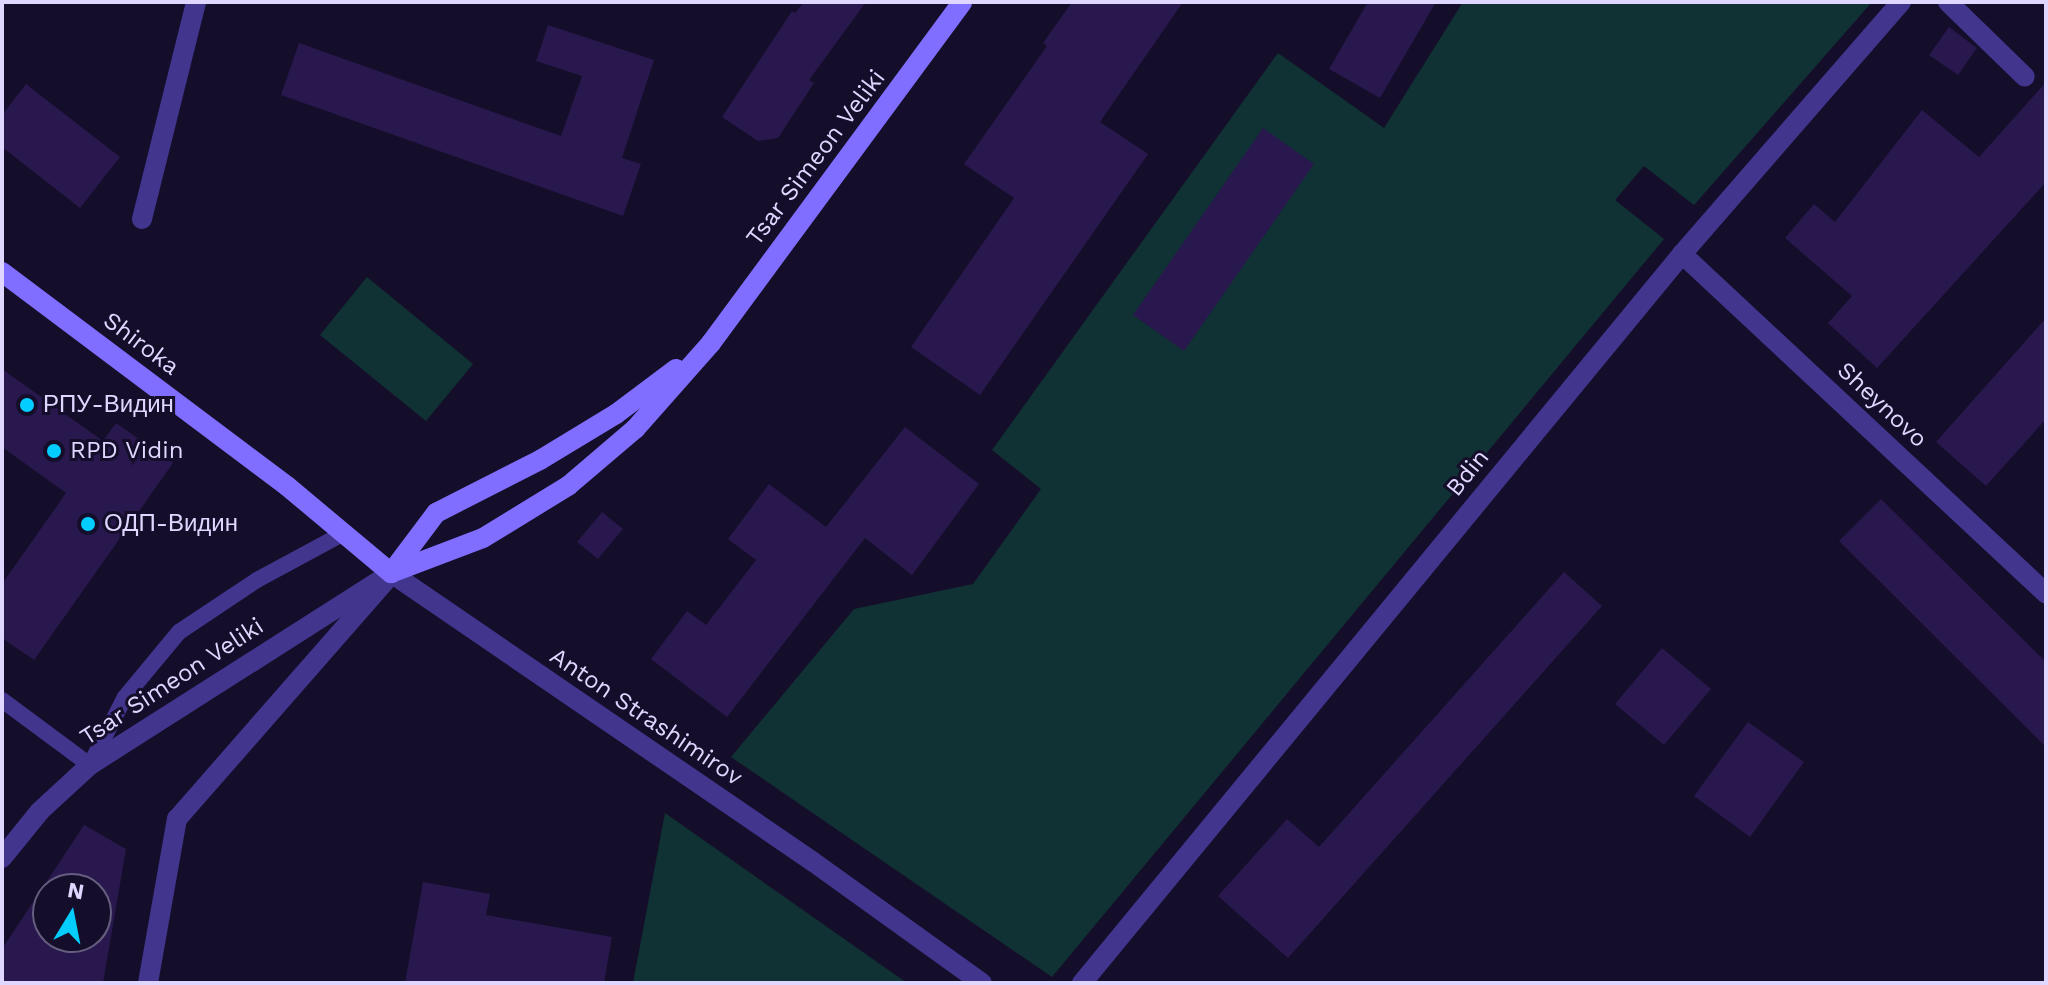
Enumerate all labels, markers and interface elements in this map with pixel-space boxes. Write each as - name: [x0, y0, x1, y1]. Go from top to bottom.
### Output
- street label: Tsar Simeon Veliki: [740, 64, 892, 252]
- street label: Shiroka: [97, 306, 185, 382]
- street label: Sheynovo: [1831, 356, 1933, 454]
- place label: РПУ-Видин: [43, 391, 174, 419]
- marker: РПУ-Видин: [18, 396, 36, 414]
- place label: RPD Vidin: [70, 437, 184, 465]
- marker: RPD Vidin: [45, 442, 63, 460]
- street label: Bdin: [1440, 444, 1496, 502]
- place label: ОДП-Видин: [104, 510, 238, 538]
- marker: ОДП-Видин: [79, 515, 97, 533]
- street label: Tsar Simeon Veliki: [74, 612, 270, 752]
- street label: Anton Strashimirov: [544, 642, 748, 792]
- north arrow: [32, 873, 112, 953]
- text: N: [66, 877, 86, 905]

